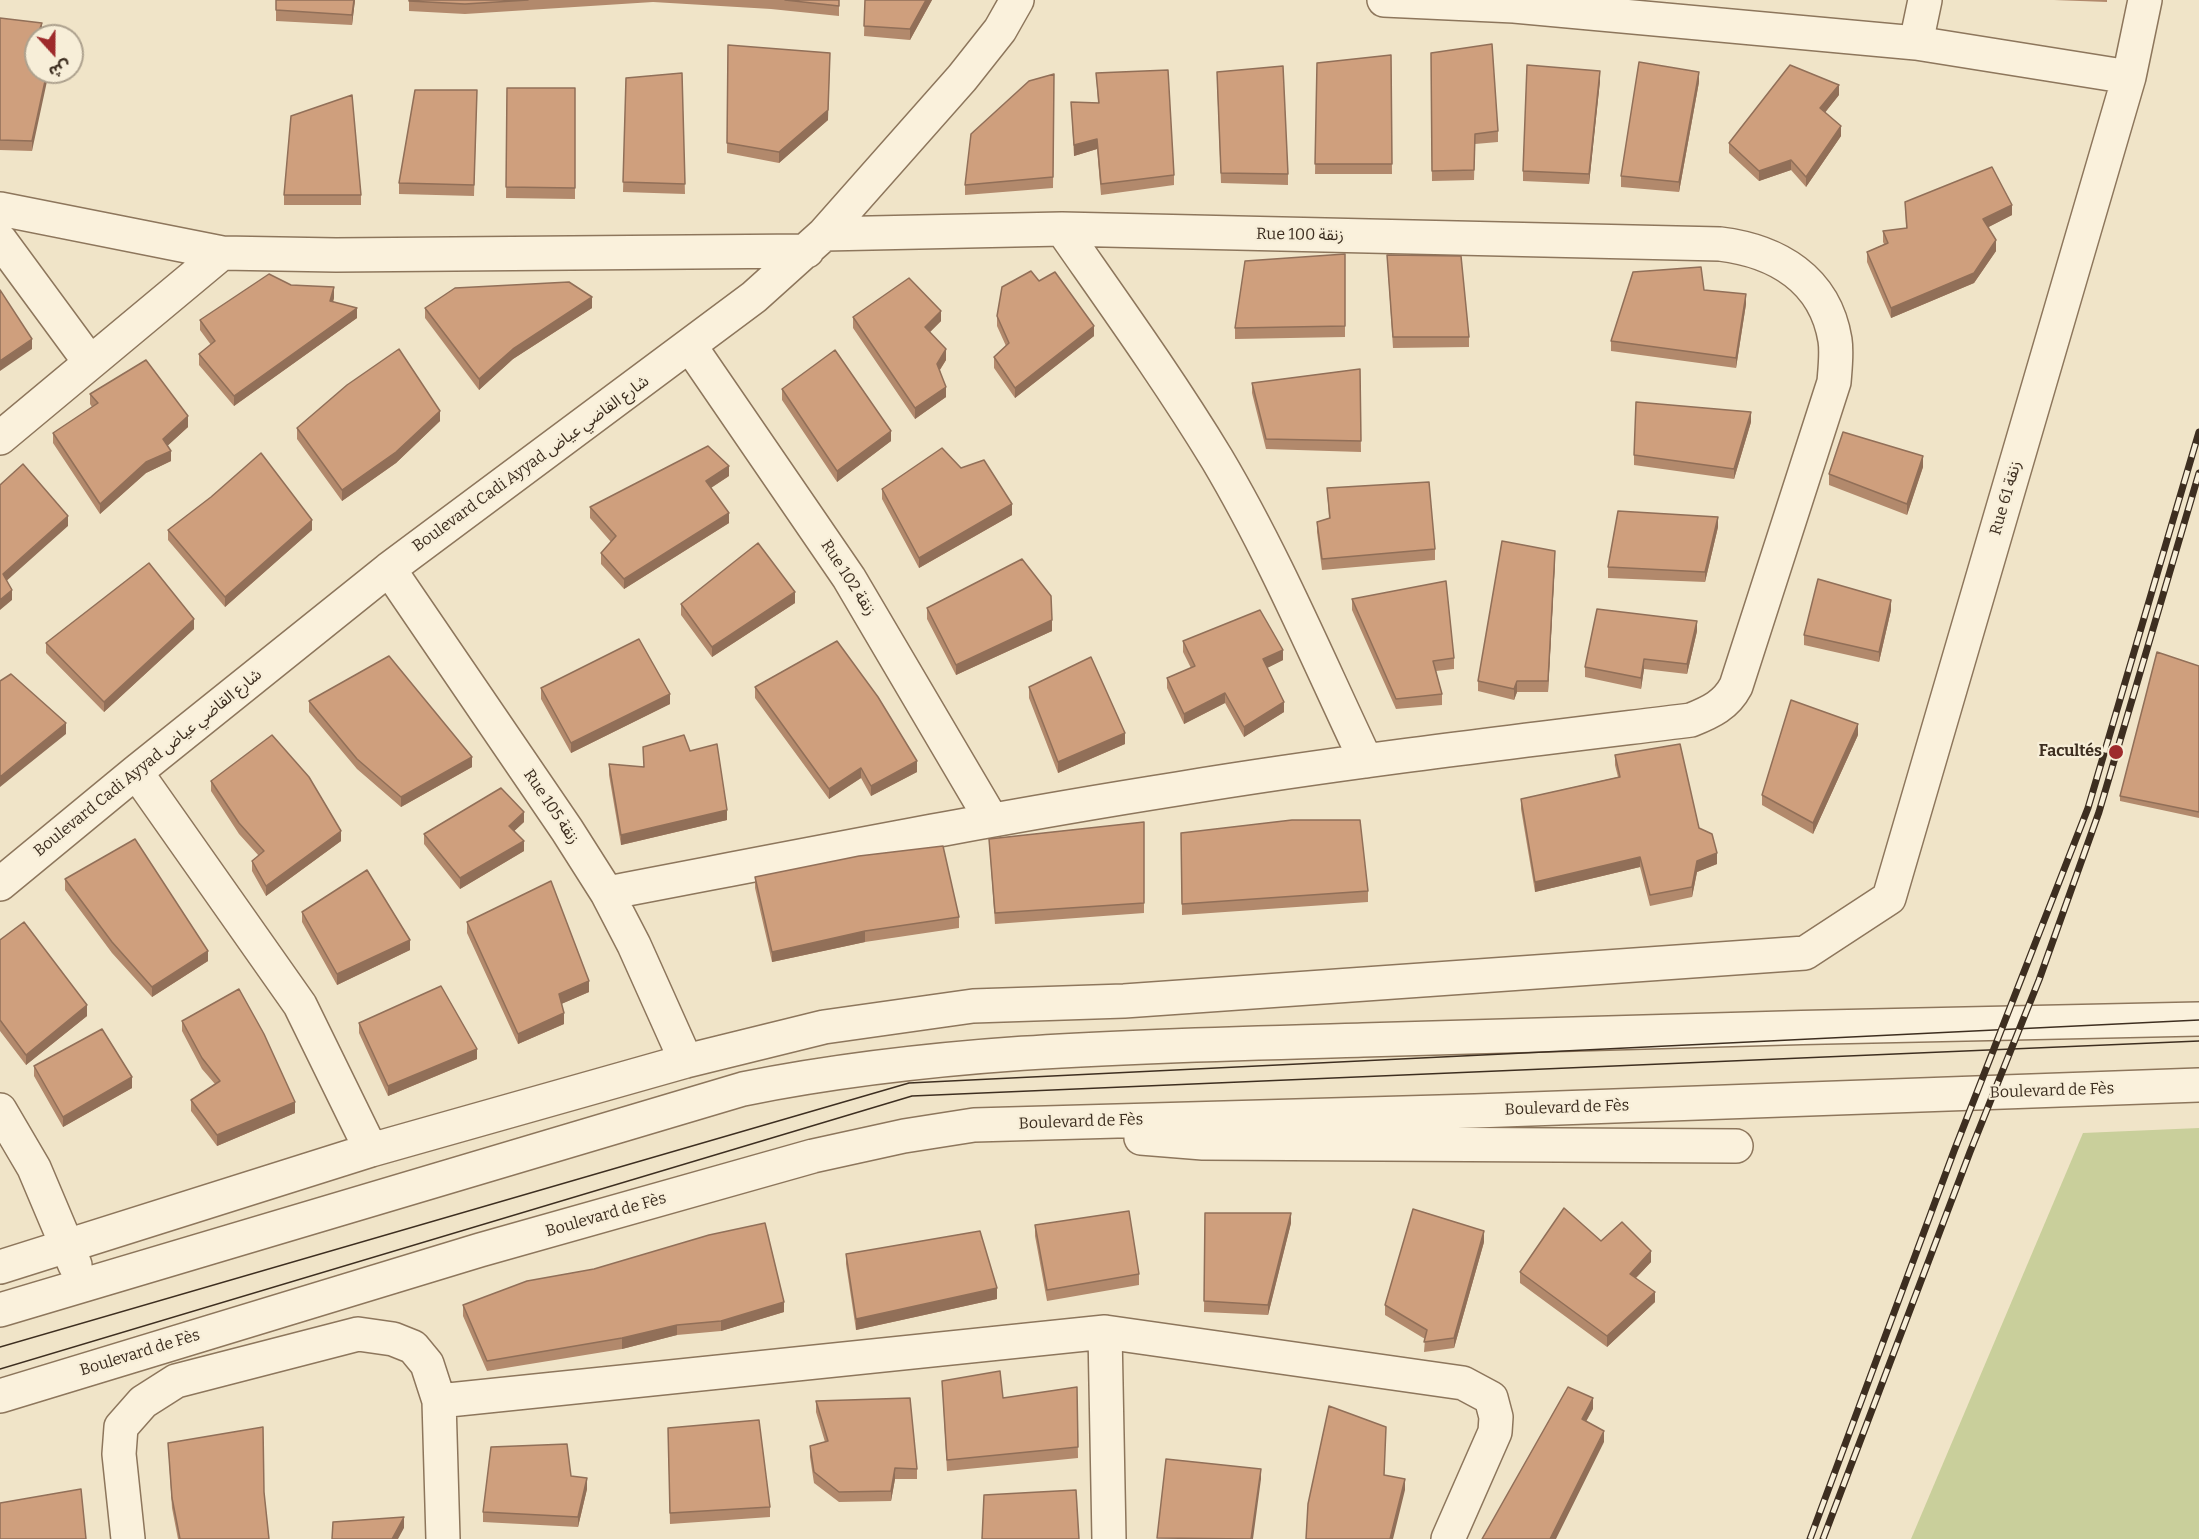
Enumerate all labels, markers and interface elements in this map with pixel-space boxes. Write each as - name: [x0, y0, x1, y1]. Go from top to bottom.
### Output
- north arrow: [24, 24, 84, 84]
- text: ش: [46, 57, 74, 82]
- street label: Rue 100 زنقة: [1256, 225, 1344, 245]
- street label: Boulevard Cadi Ayyad شارع القاضي عياض: [409, 372, 653, 556]
- street label: Rue 61 زنقة: [1986, 459, 2026, 537]
- street label: Rue 102 زنقة: [816, 537, 880, 619]
- street label: Boulevard Cadi Ayyad شارع القاضي عياض: [30, 665, 266, 861]
- place label: Facultés: [2039, 742, 2102, 762]
- marker: Facultés: [2107, 743, 2125, 761]
- street label: Rue 105 زنقة: [519, 766, 583, 848]
- street label: Boulevard de Fès: [1989, 1079, 2115, 1103]
- street label: Boulevard de Fès: [1504, 1096, 1630, 1120]
- street label: Boulevard de Fès: [1018, 1110, 1144, 1134]
- street label: Boulevard de Fès: [543, 1189, 669, 1241]
- street label: Boulevard de Fès: [78, 1326, 202, 1380]

